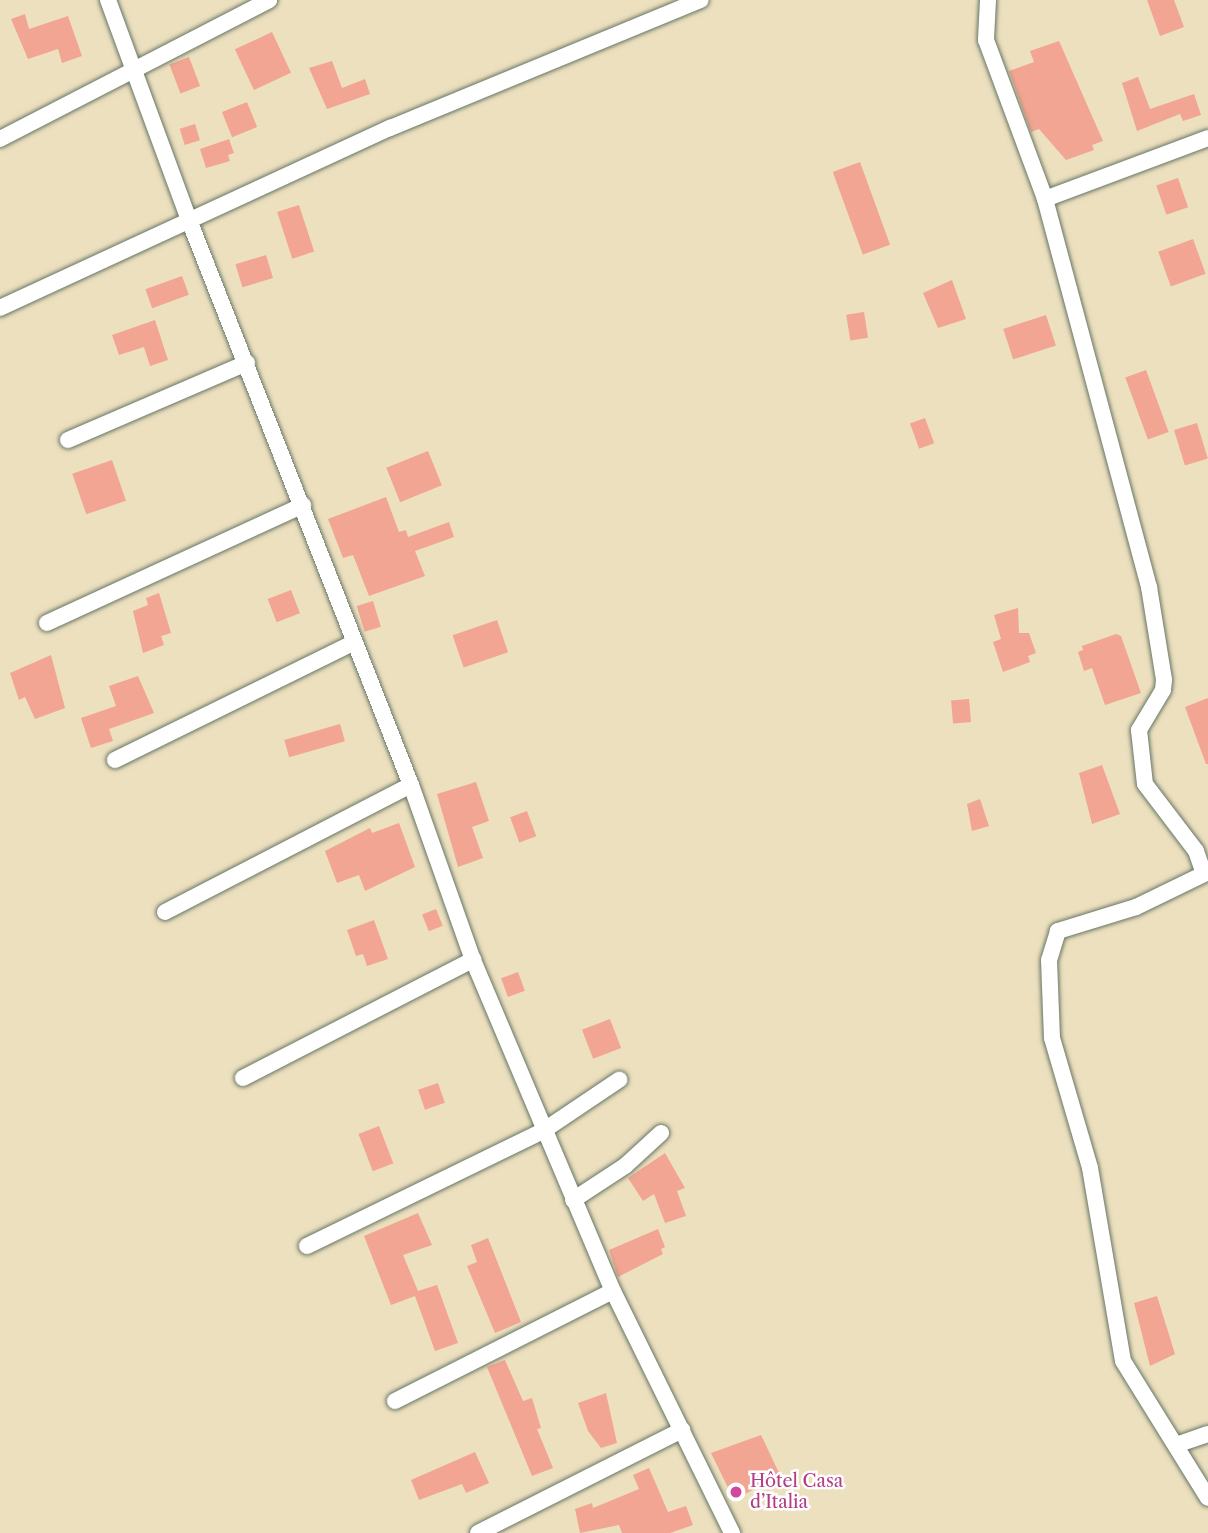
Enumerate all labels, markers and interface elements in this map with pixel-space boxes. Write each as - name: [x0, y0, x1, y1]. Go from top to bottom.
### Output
- place label: Hôtel Casa d’Italia: [750, 1471, 843, 1514]
- marker: Hôtel Casa d’Italia: [728, 1484, 744, 1500]

